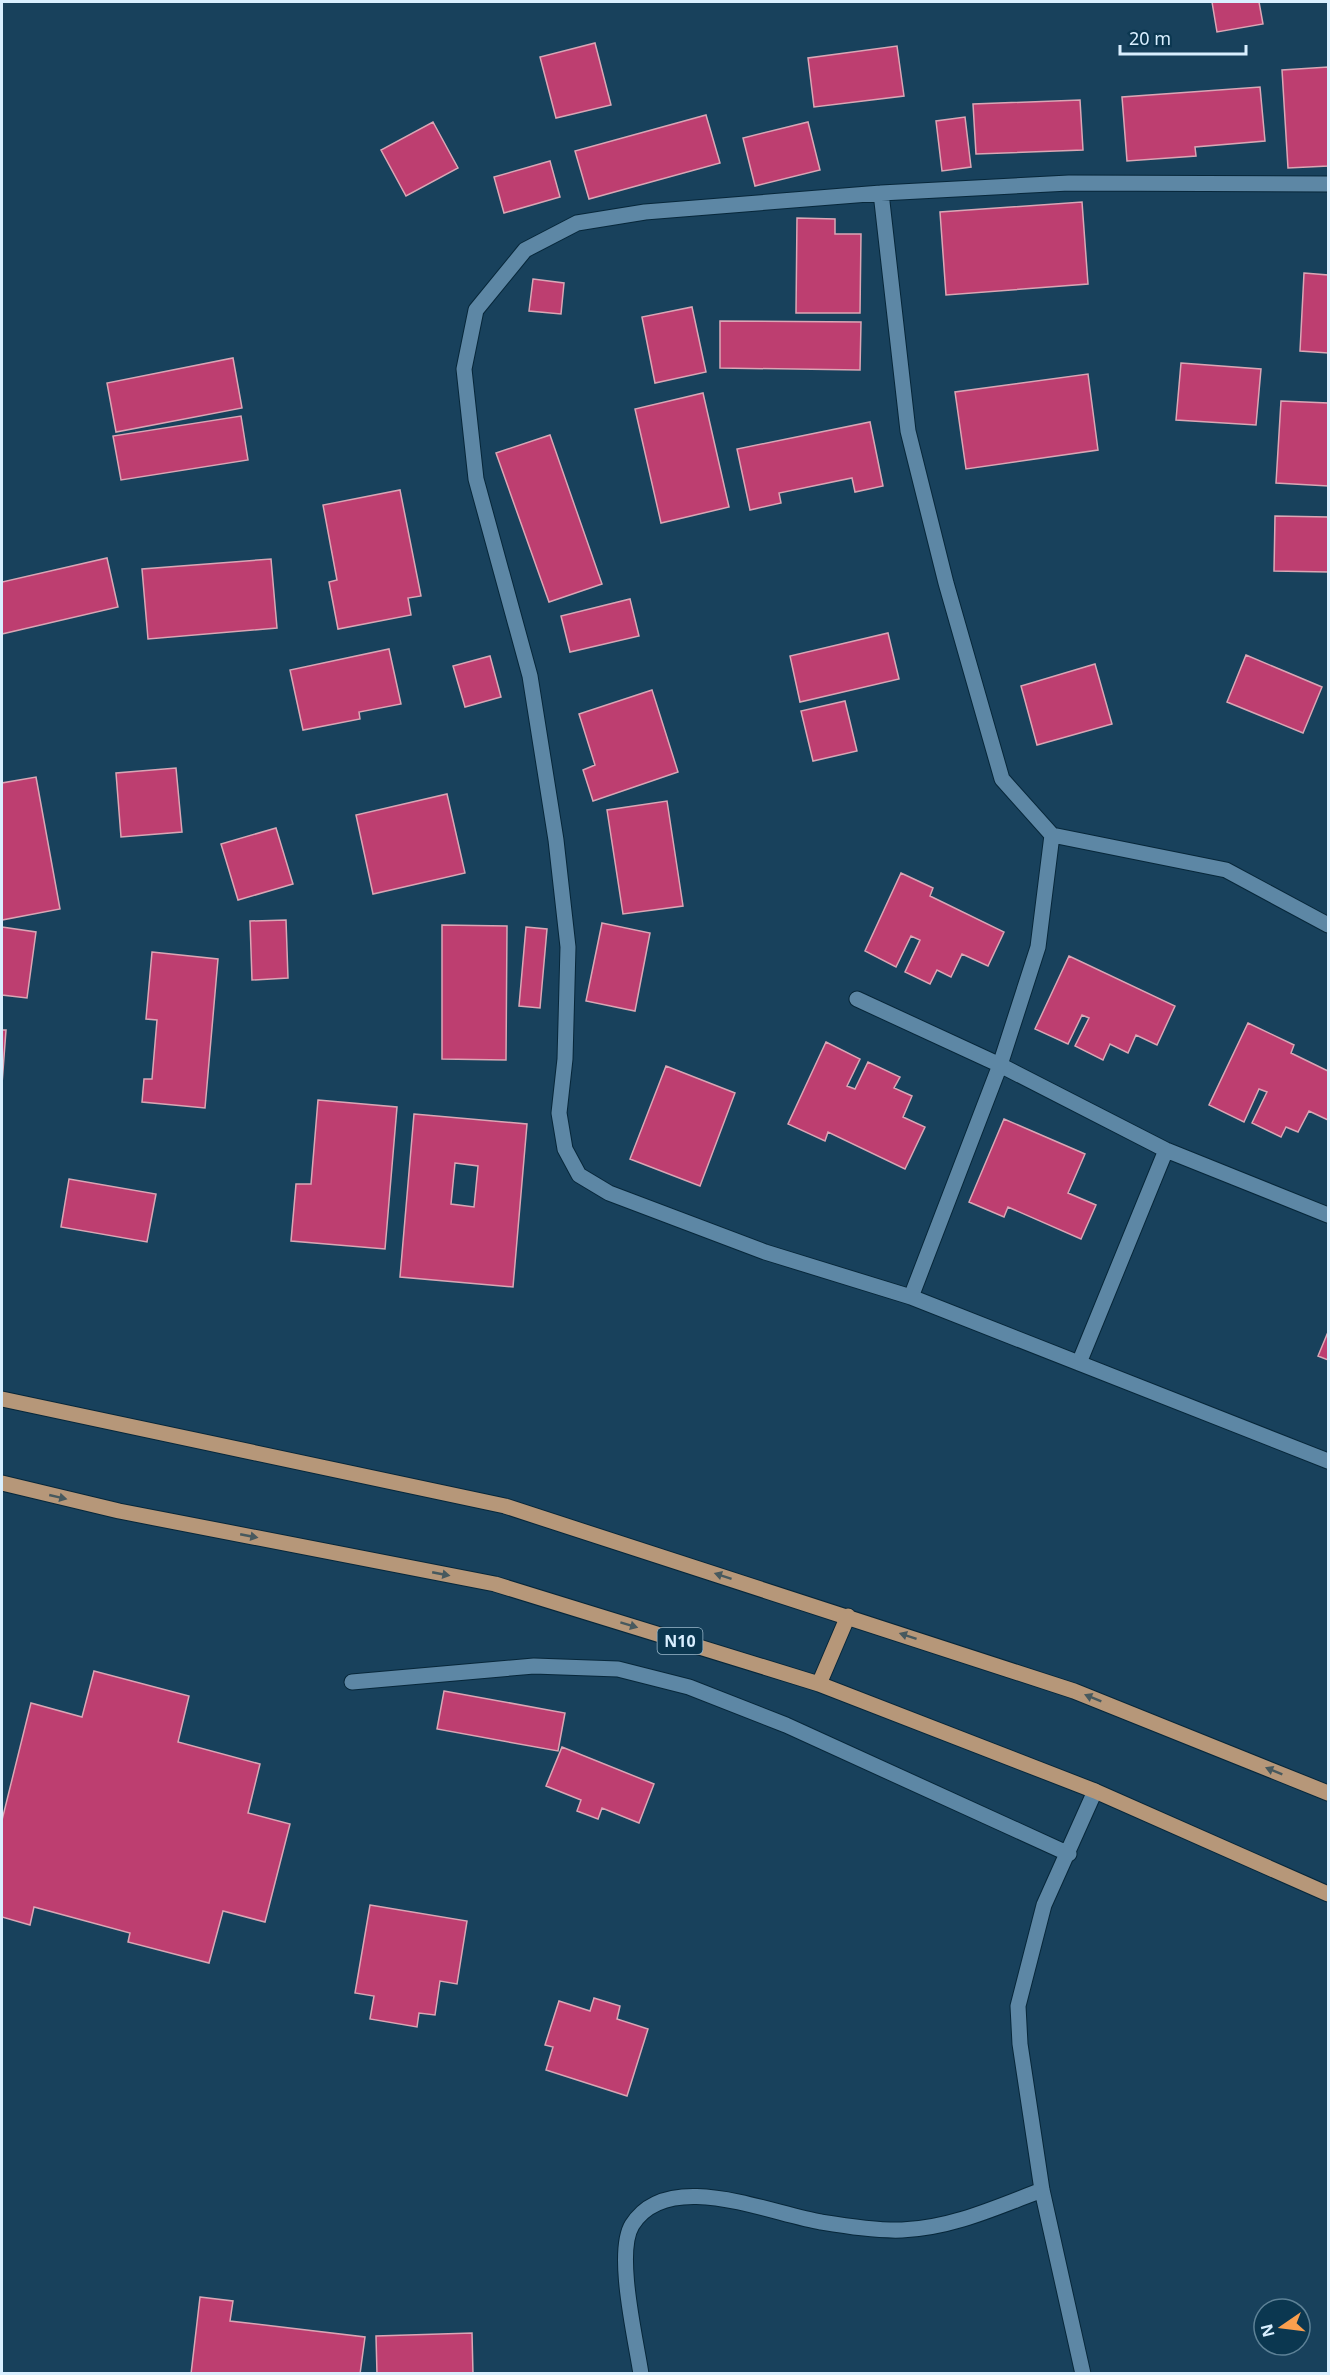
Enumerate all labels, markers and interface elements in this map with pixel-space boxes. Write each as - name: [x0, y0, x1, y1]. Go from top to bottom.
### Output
- scale bar: [1120, 18, 1246, 56]
- text: 20 m: [1129, 26, 1171, 50]
- one-way arrow: [49, 1492, 68, 1502]
- one-way arrow: [240, 1532, 259, 1541]
- one-way arrow: [431, 1570, 450, 1579]
- one-way arrow: [714, 1571, 732, 1580]
- one-way arrow: [620, 1621, 638, 1630]
- road number: N10: [658, 1628, 702, 1654]
- one-way arrow: [899, 1631, 917, 1641]
- one-way arrow: [1084, 1693, 1102, 1703]
- one-way arrow: [1265, 1766, 1283, 1775]
- north arrow: [1252, 2297, 1312, 2357]
- text: N: [1255, 2322, 1280, 2340]

